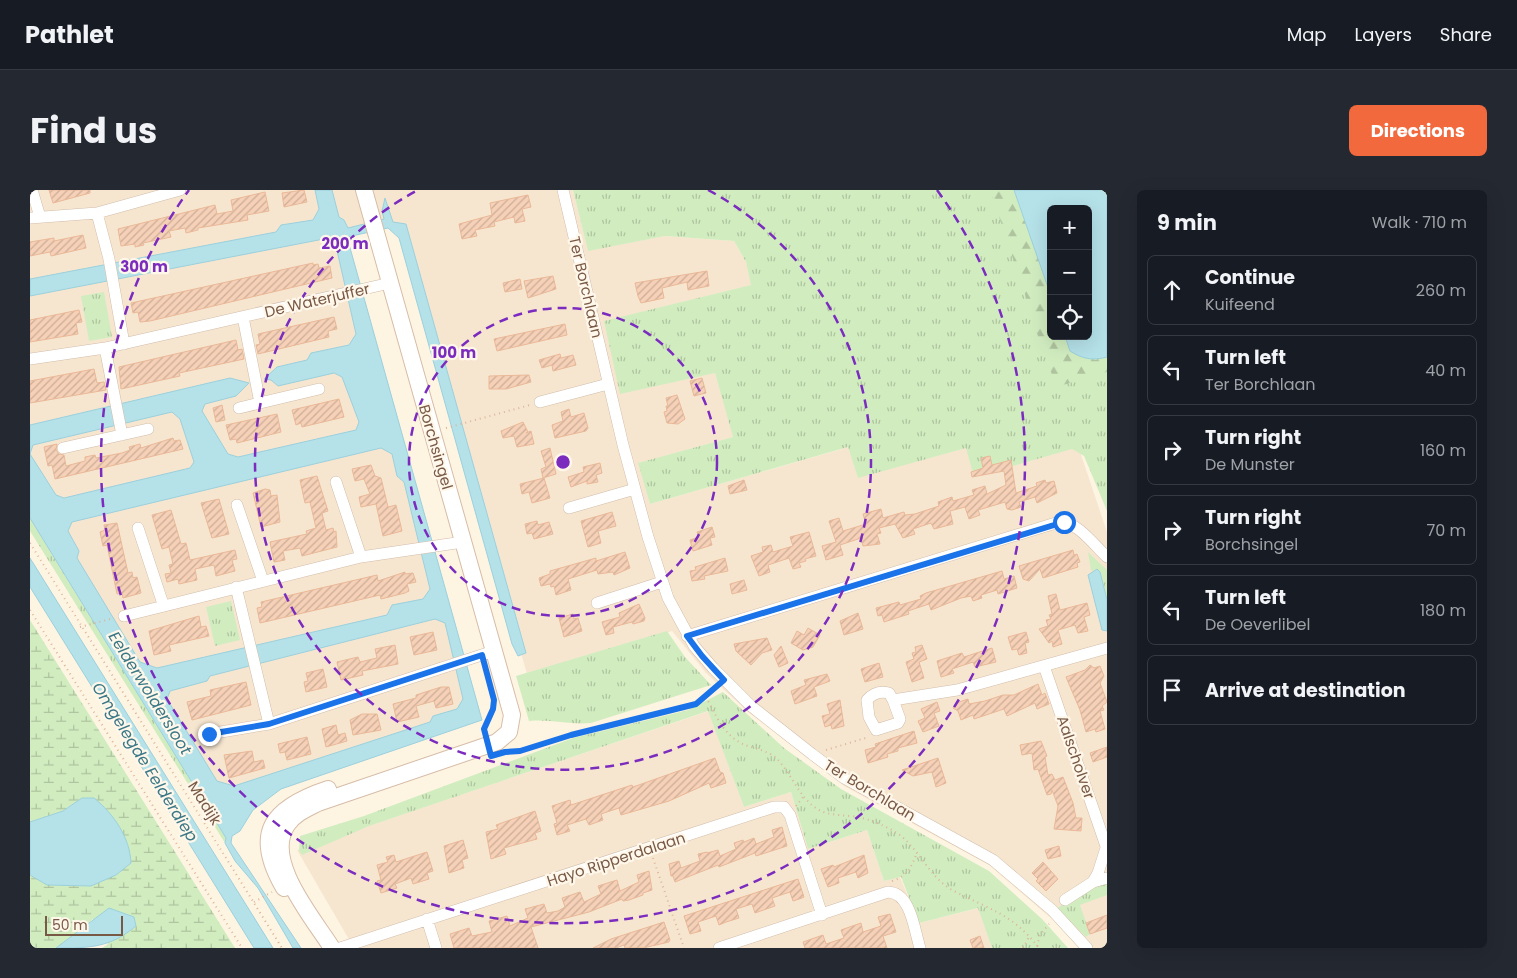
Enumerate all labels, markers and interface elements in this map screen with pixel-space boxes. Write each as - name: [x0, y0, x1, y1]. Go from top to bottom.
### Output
- text: Pathlet: [25, 18, 114, 51]
- text: Map: [1287, 22, 1327, 47]
- text: Layers: [1355, 22, 1412, 47]
- text: Share: [1440, 22, 1492, 47]
- button: Directions: [1349, 105, 1487, 156]
- text: Find us: [30, 106, 157, 155]
- map controls: [1047, 205, 1092, 340]
- button: +: [1047, 205, 1092, 250]
- text: 9 min: [1157, 208, 1217, 237]
- text: Walk · 710 m: [1372, 211, 1467, 234]
- text: 200 m: [321, 233, 369, 254]
- street label: Ter Borchlaan: [564, 234, 608, 340]
- button: −: [1047, 250, 1092, 295]
- text: 300 m: [120, 256, 168, 277]
- text: Continue: [1205, 264, 1295, 291]
- icon: ahead: [1158, 276, 1186, 304]
- street label: De Waterjuffer: [262, 278, 372, 322]
- text: 260 m: [1416, 279, 1466, 302]
- text: Kuifeend: [1205, 293, 1275, 316]
- button: locate: [1047, 295, 1092, 340]
- text: 100 m: [432, 342, 476, 363]
- text: Turn left: [1205, 344, 1286, 371]
- icon: left: [1158, 356, 1186, 384]
- text: 40 m: [1425, 359, 1466, 382]
- text: Ter Borchlaan: [1205, 373, 1316, 396]
- street label: Borchsingel: [414, 402, 458, 492]
- text: Turn right: [1205, 424, 1301, 451]
- icon: right: [1158, 436, 1186, 464]
- text: 160 m: [1420, 439, 1466, 462]
- centre of rings: [554, 453, 572, 471]
- text: De Munster: [1205, 453, 1295, 476]
- text: Turn right: [1205, 504, 1301, 531]
- route start: [1053, 511, 1076, 534]
- icon: right: [1158, 516, 1186, 544]
- text: 70 m: [1426, 519, 1466, 542]
- text: Borchsingel: [1205, 533, 1298, 556]
- text: Turn left: [1205, 584, 1286, 611]
- icon: left: [1158, 596, 1186, 624]
- text: 180 m: [1420, 599, 1466, 622]
- text: De Oeverlibel: [1205, 613, 1310, 636]
- water label: Eelderwoldersloot: [103, 627, 198, 760]
- icon: arrive: [1158, 676, 1186, 704]
- text: Arrive at destination: [1205, 677, 1406, 704]
- water label: Omgelegde Eelderdiep: [86, 678, 204, 846]
- street label: Aalscholver: [1052, 712, 1100, 802]
- route end: [198, 723, 221, 746]
- street label: Ter Borchlaan: [820, 754, 920, 826]
- street label: Madijk: [183, 777, 227, 829]
- street label: Hayo Ripperdalaan: [544, 827, 688, 891]
- scale bar: [45, 913, 122, 936]
- text: 50 m: [52, 915, 88, 935]

